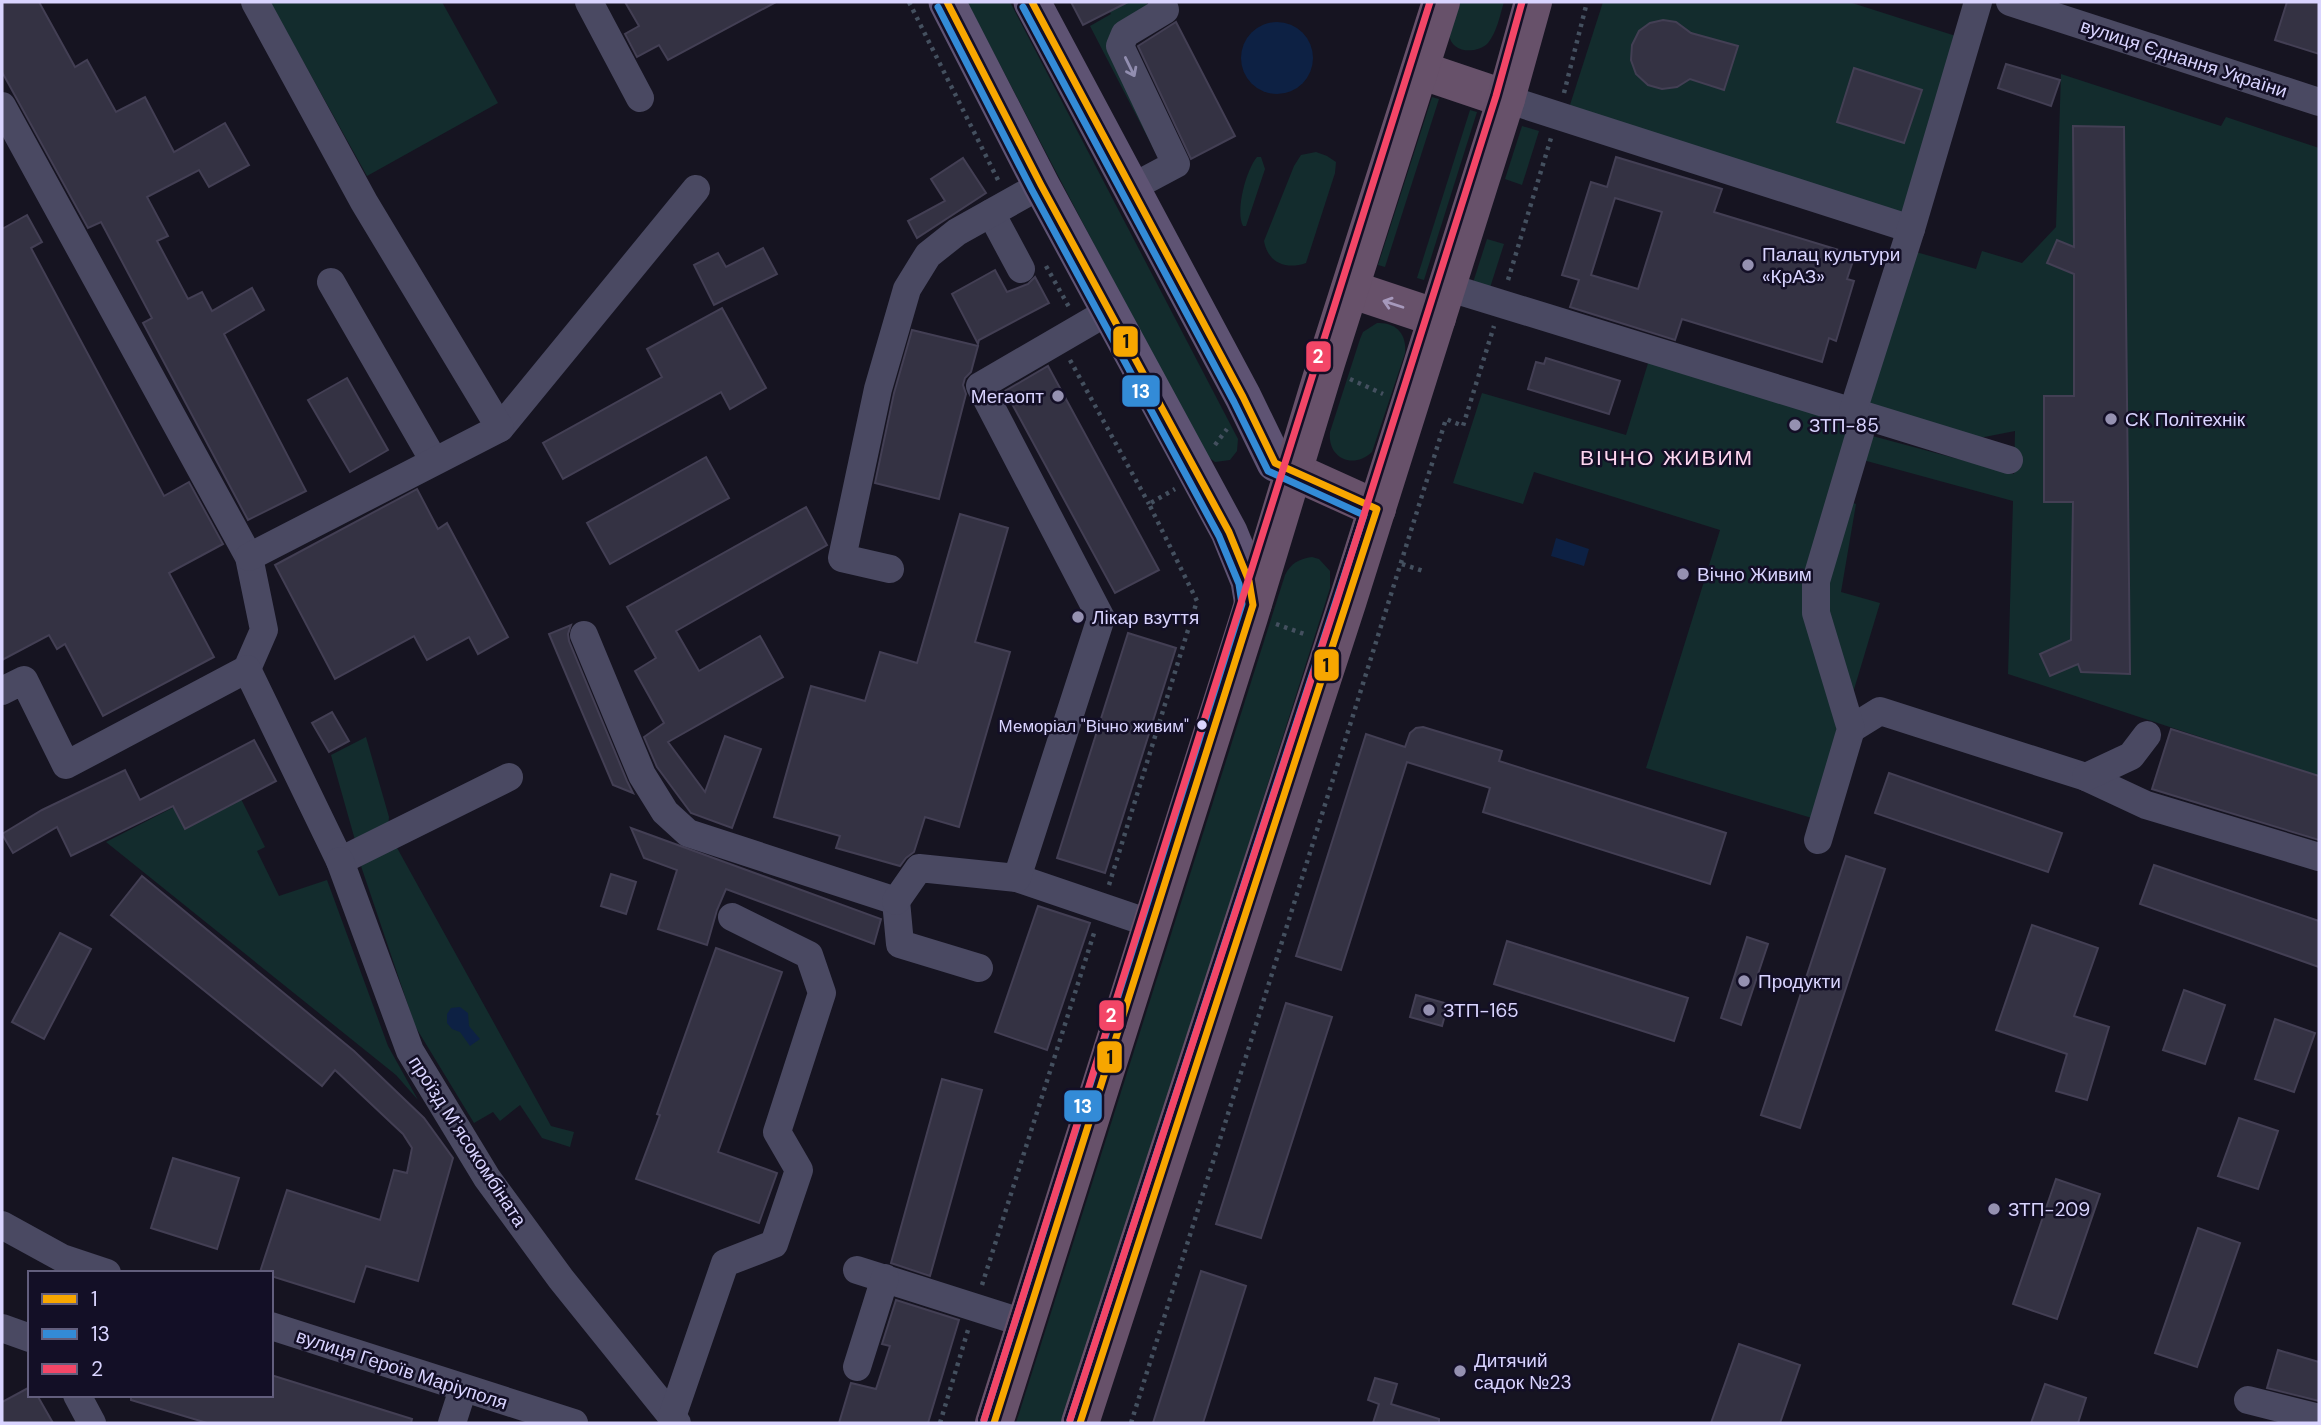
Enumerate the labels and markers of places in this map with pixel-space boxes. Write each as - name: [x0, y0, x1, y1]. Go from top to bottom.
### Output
- place label: Палац культури «КрАЗ»: [1762, 242, 1900, 289]
- marker: Палац культури «КрАЗ»: [1740, 257, 1756, 273]
- place label: Мегаопт: [971, 384, 1044, 409]
- marker: Мегаопт: [1050, 388, 1066, 404]
- place label: СК Політехнік: [2125, 407, 2246, 432]
- marker: СК Політехнік: [2103, 411, 2119, 427]
- place label: ЗТП-85: [1809, 413, 1879, 438]
- marker: ЗТП-85: [1787, 417, 1803, 433]
- place label: Вічно Живим: [1697, 562, 1812, 587]
- marker: Вічно Живим: [1675, 566, 1691, 582]
- place label: Лікар взуття: [1092, 605, 1199, 630]
- marker: Лікар взуття: [1070, 609, 1086, 625]
- place label: Меморіал "Вічно живим": [999, 715, 1189, 737]
- marker: Меморіал "Вічно живим": [1195, 718, 1209, 732]
- place label: Продукти: [1758, 969, 1841, 994]
- marker: Продукти: [1736, 973, 1752, 989]
- place label: ЗТП-165: [1443, 998, 1519, 1023]
- marker: ЗТП-165: [1421, 1002, 1437, 1018]
- place label: ЗТП-209: [2008, 1197, 2090, 1222]
- marker: ЗТП-209: [1986, 1201, 2002, 1217]
- place label: Дитячий садок №23: [1474, 1348, 1572, 1395]
- marker: Дитячий садок №23: [1452, 1363, 1468, 1379]

